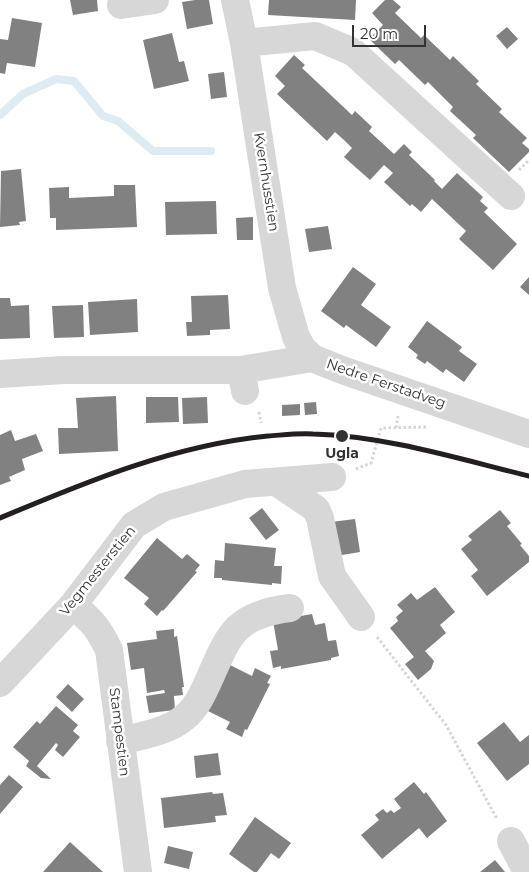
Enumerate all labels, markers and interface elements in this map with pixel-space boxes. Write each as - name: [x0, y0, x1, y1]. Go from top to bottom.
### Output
- scale bar: [354, 15, 428, 47]
- text: 20 m: [360, 24, 398, 43]
- street label: Kvernhusstien: [250, 131, 282, 233]
- street label: Nedre Ferstadveg: [324, 356, 448, 412]
- marker: Ugla: [334, 428, 350, 444]
- place label: Ugla: [325, 446, 359, 462]
- street label: Vegmesterstien: [57, 523, 139, 619]
- street label: Stampestien: [105, 687, 133, 777]

